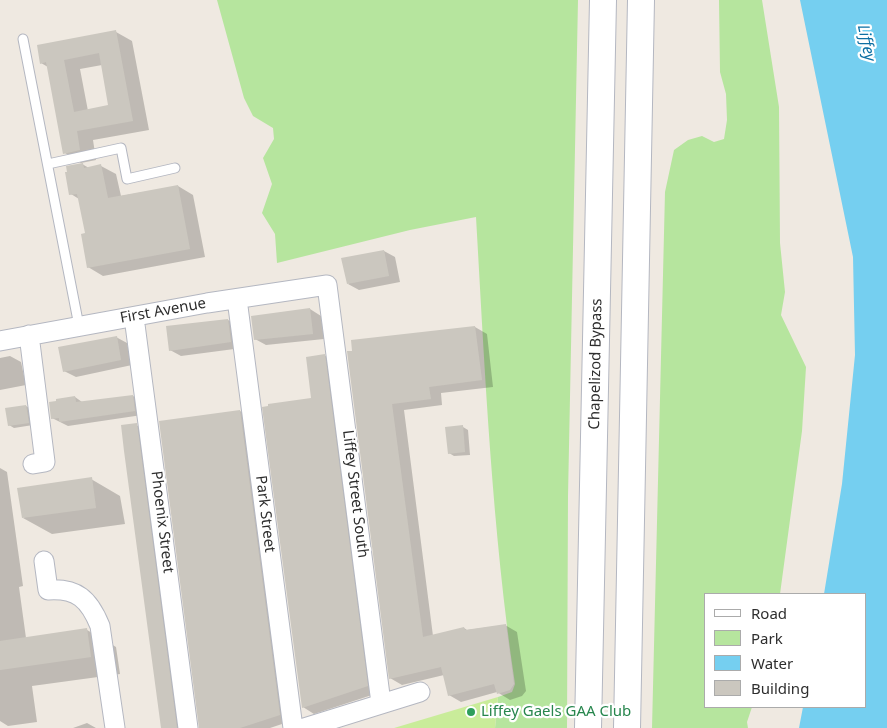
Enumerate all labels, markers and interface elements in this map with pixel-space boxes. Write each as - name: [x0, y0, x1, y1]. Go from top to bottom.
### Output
- water label: Liffey: [853, 23, 879, 63]
- street label: First Avenue: [119, 295, 207, 327]
- street label: Chapelizod Bypass: [586, 298, 606, 430]
- street label: Liffey Street South: [338, 429, 372, 559]
- street label: Phoenix Street: [147, 470, 177, 574]
- street label: Park Street: [251, 474, 279, 554]
- legend: [704, 593, 867, 708]
- text: Road: [751, 603, 787, 623]
- text: Park: [751, 628, 783, 648]
- text: Water: [751, 653, 793, 673]
- text: Building: [751, 678, 809, 698]
- place label: Liffey Gaels GAA Club: [481, 703, 631, 721]
- marker: Liffey Gaels GAA Club: [465, 706, 477, 718]

